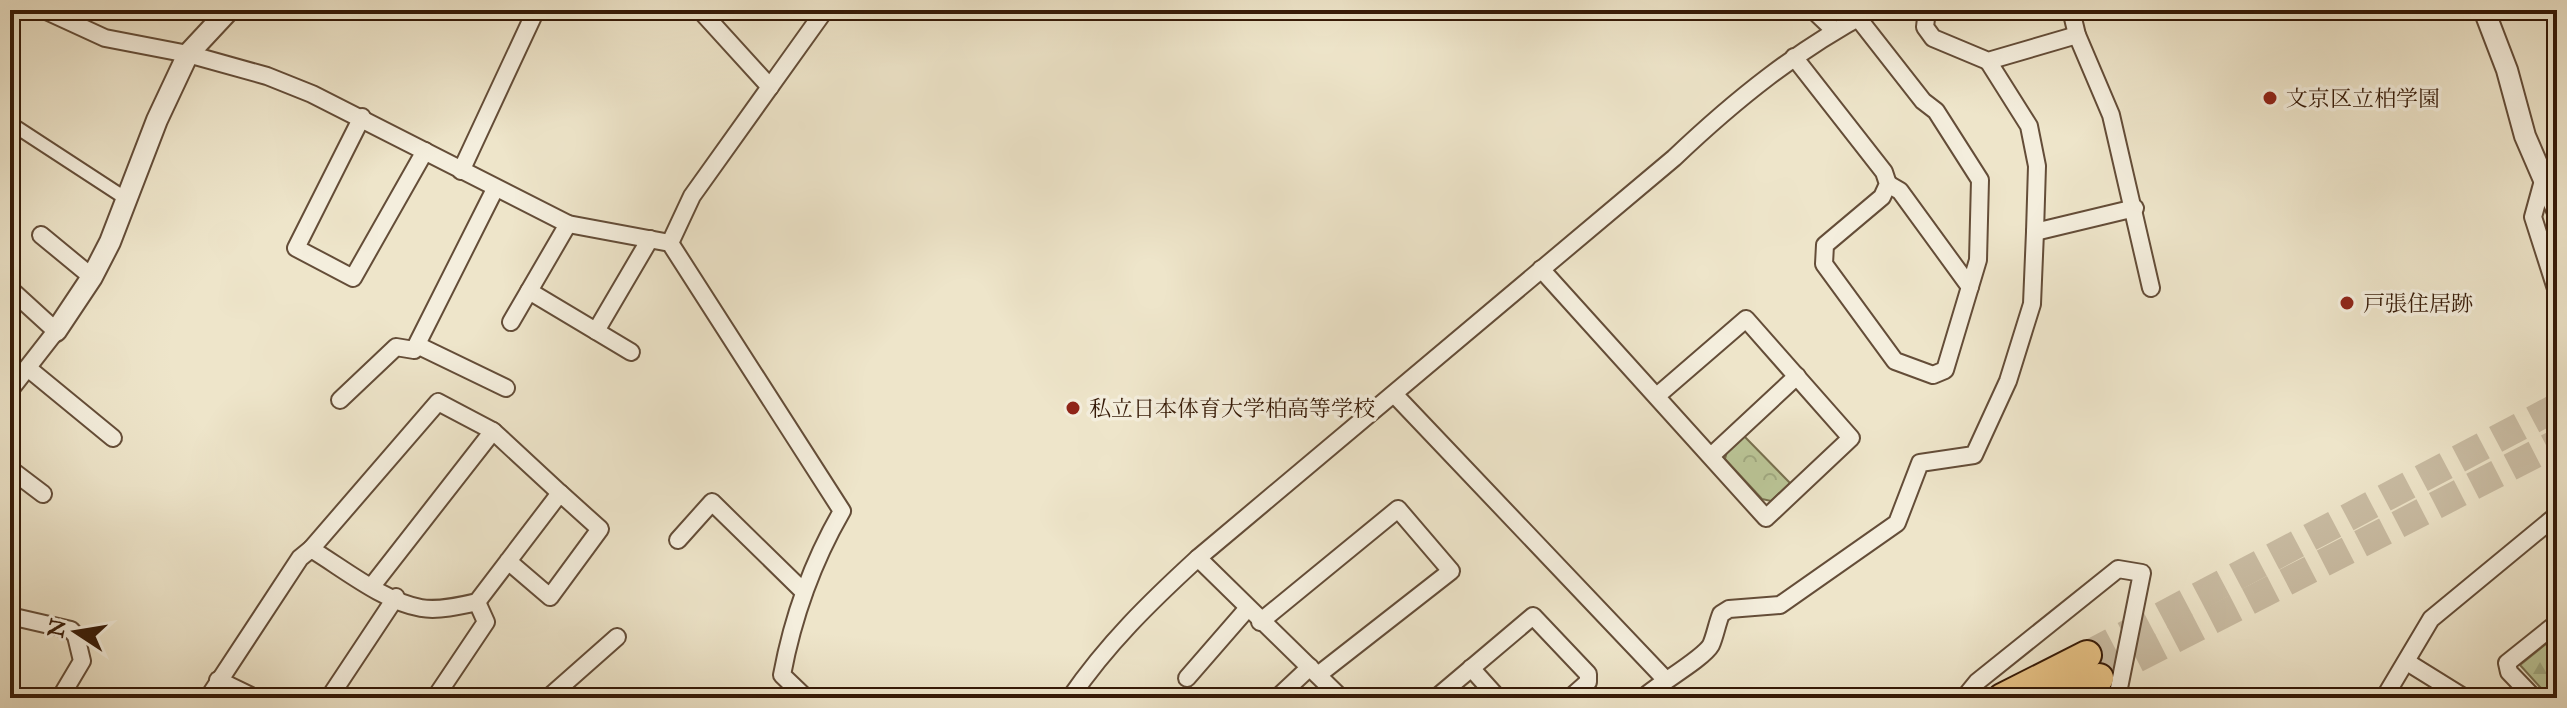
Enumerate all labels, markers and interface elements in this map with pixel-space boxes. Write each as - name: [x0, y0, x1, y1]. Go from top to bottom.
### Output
- place label: 文京区立柏学園: [2286, 85, 2440, 112]
- marker: 文京区立柏学園: [2261, 89, 2279, 107]
- place label: 戸張住居跡: [2363, 290, 2473, 317]
- marker: 戸張住居跡: [2338, 294, 2356, 312]
- place label: 私立日本体育大学柏高等学校: [1089, 395, 1375, 422]
- marker: 私立日本体育大学柏高等学校: [1064, 399, 1082, 417]
- north arrow: [36, 592, 116, 672]
- text: N: [42, 616, 72, 640]

